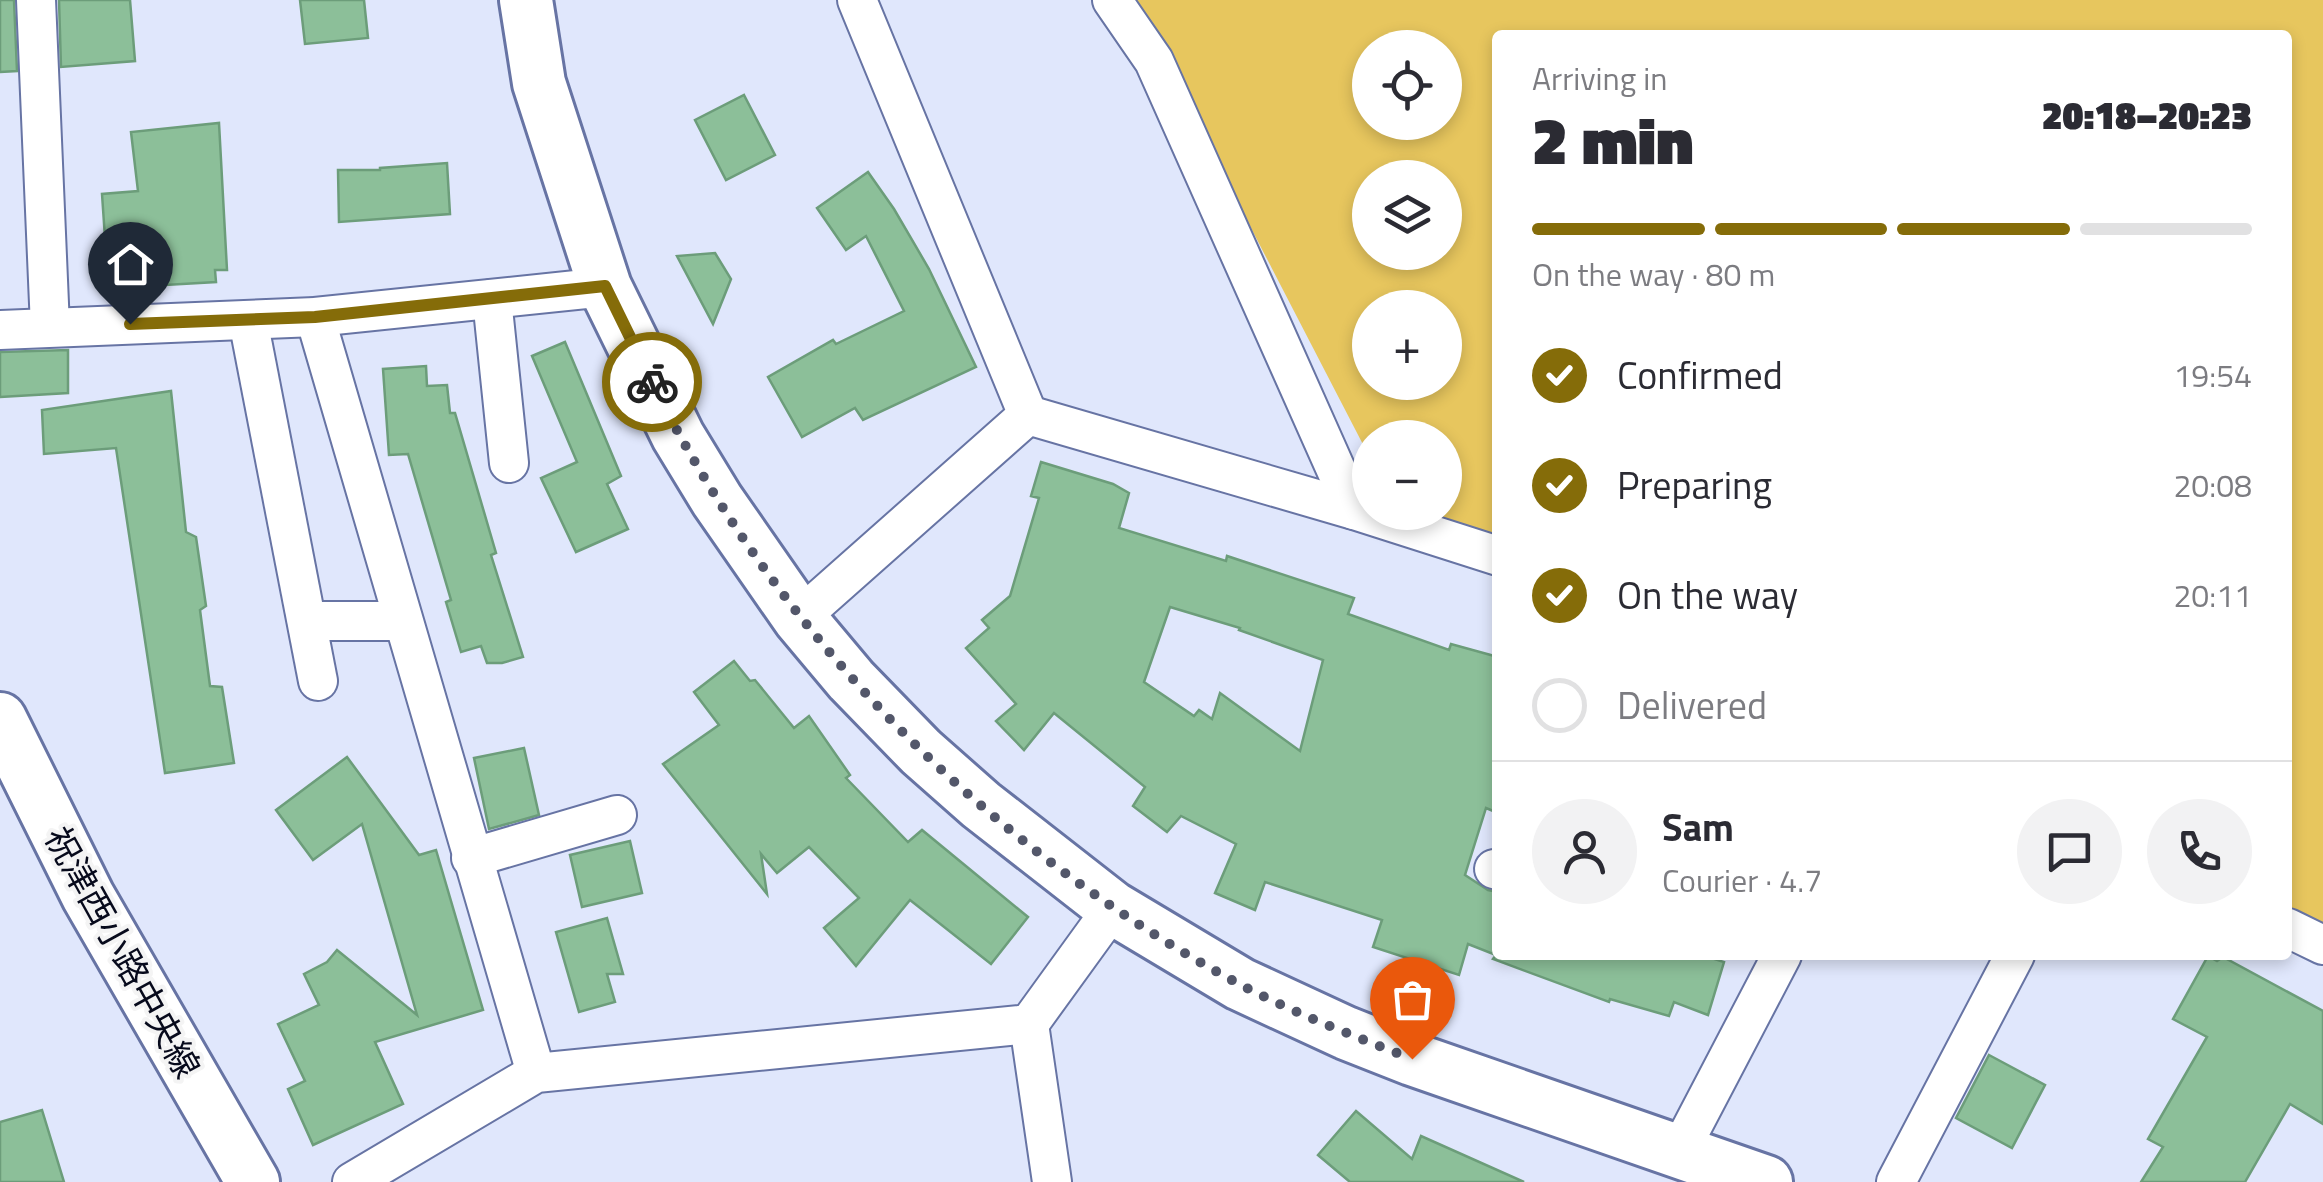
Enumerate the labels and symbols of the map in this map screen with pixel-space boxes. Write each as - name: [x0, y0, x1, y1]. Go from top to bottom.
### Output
- pin: [88, 222, 173, 325]
- courier: [602, 332, 702, 432]
- street label: 祝津西小路中央線: [32, 816, 214, 1088]
- pin: [1370, 957, 1455, 1060]

